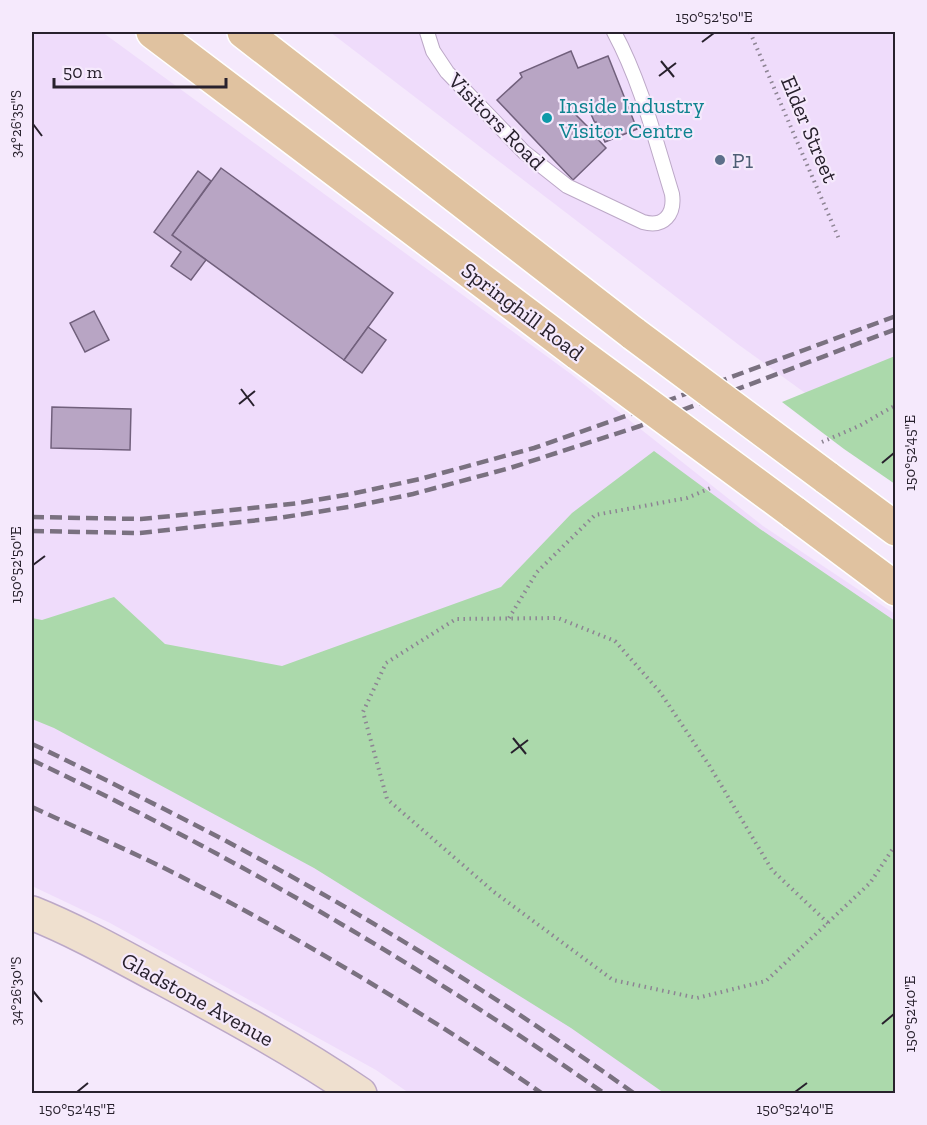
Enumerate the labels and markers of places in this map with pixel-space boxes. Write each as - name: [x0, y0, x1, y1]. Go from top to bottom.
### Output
- place label: Inside Industry Visitor Centre: [558, 92, 705, 144]
- marker: Inside Industry Visitor Centre: [540, 111, 554, 125]
- place label: P1: [732, 147, 754, 174]
- marker: P1: [713, 153, 727, 167]

